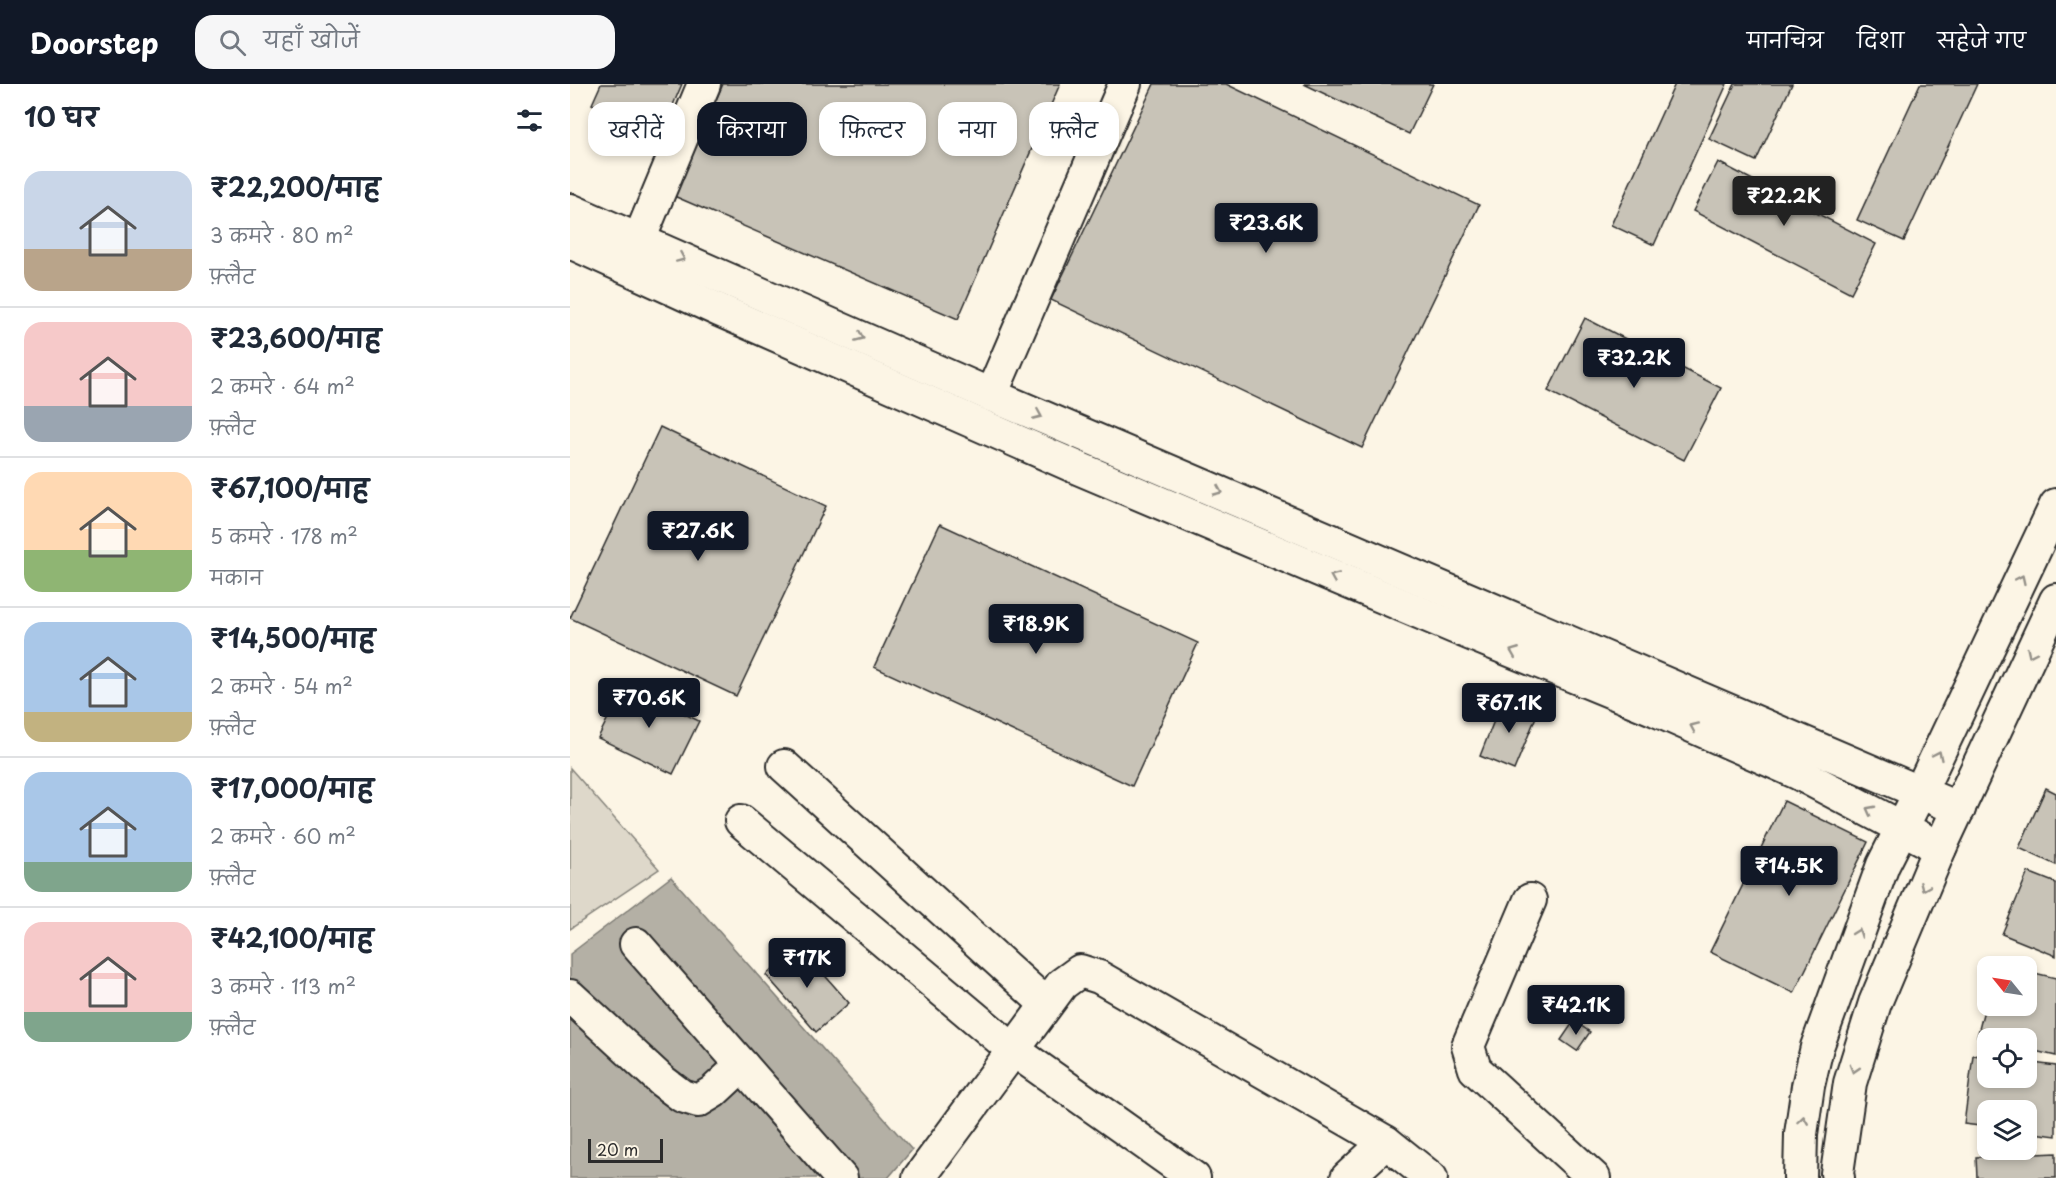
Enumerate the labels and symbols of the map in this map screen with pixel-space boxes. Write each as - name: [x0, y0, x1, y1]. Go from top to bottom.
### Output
- pin: ₹22.2K: [1735, 176, 1833, 227]
- pin: ₹23.6K: [1217, 203, 1315, 254]
- one-way arrow: [675, 251, 686, 263]
- one-way arrow: [853, 330, 864, 342]
- pin: ₹32.2K: [1585, 338, 1683, 389]
- one-way arrow: [1032, 408, 1043, 420]
- one-way arrow: [1211, 484, 1222, 496]
- pin: ₹27.6K: [649, 511, 747, 562]
- one-way arrow: [1329, 572, 1340, 584]
- one-way arrow: [2013, 575, 2025, 586]
- pin: ₹18.9K: [987, 604, 1085, 655]
- one-way arrow: [2027, 646, 2039, 657]
- one-way arrow: [1509, 647, 1520, 659]
- pin: ₹70.6K: [600, 678, 698, 729]
- pin: ₹67.1K: [1460, 683, 1558, 734]
- one-way arrow: [1689, 722, 1700, 734]
- one-way arrow: [1930, 751, 1942, 762]
- one-way arrow: [1865, 806, 1876, 818]
- pin: ₹14.5K: [1740, 846, 1838, 897]
- one-way arrow: [1919, 881, 1931, 892]
- one-way arrow: [1851, 928, 1864, 939]
- pin: ₹17K: [771, 938, 843, 989]
- north arrow: [1977, 956, 2037, 1016]
- pin: ₹42.1K: [1527, 985, 1625, 1036]
- one-way arrow: [1849, 1063, 1861, 1074]
- one-way arrow: [1797, 1115, 1809, 1124]
- scale bar: [588, 1136, 663, 1164]

